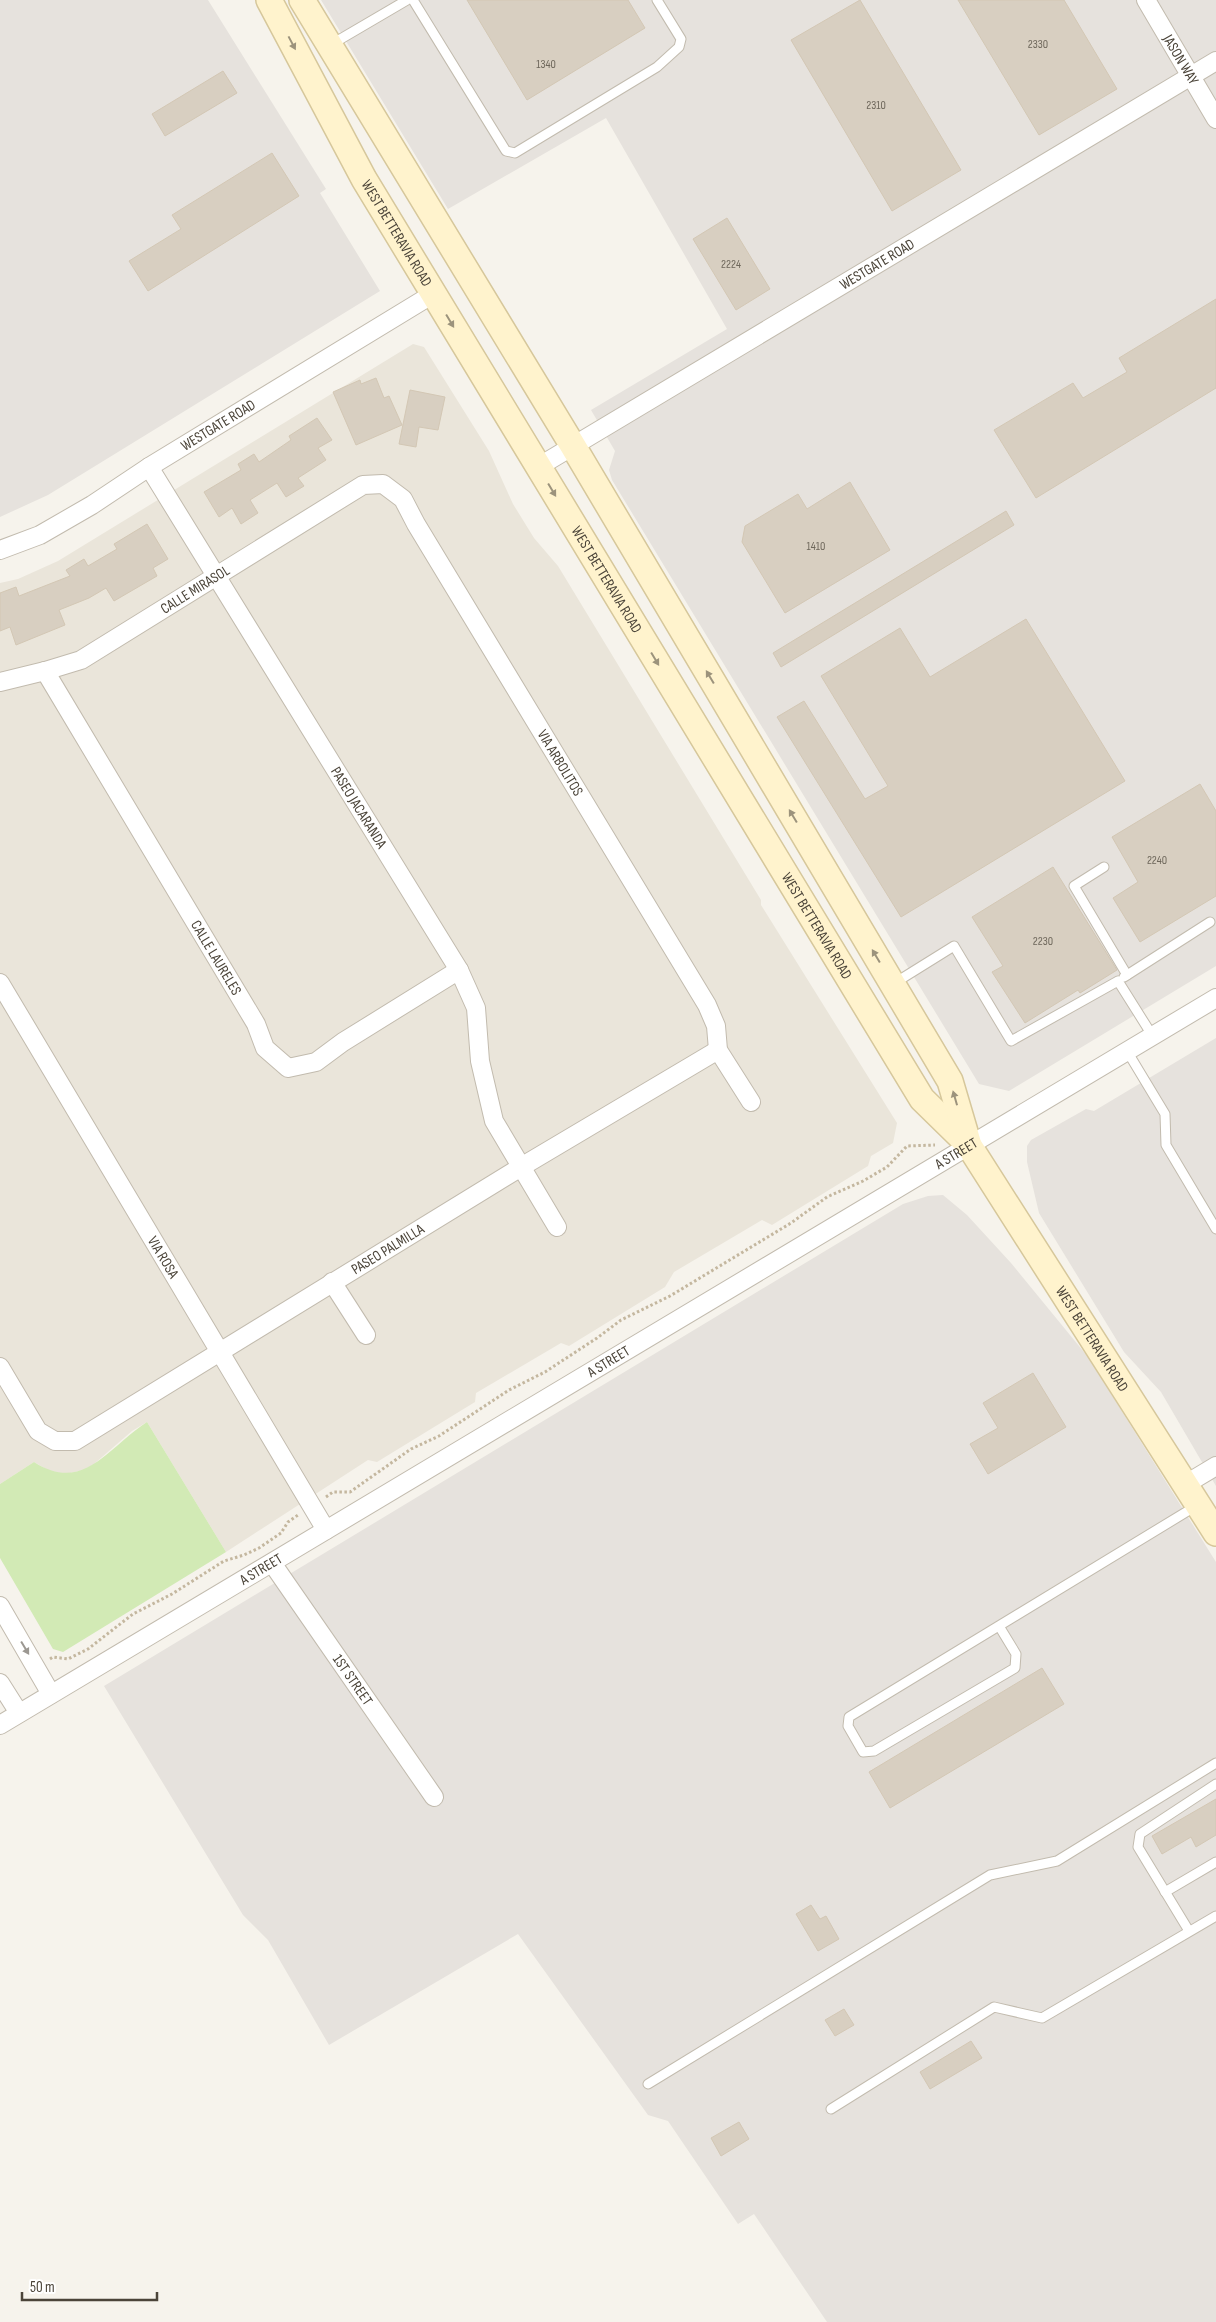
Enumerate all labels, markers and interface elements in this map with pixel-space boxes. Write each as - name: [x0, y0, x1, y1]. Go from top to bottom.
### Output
- street label: JASON WAY: [1158, 30, 1203, 89]
- one-way arrow: [288, 36, 296, 50]
- house number: 2330: [1028, 37, 1048, 52]
- house number: 1340: [536, 57, 556, 72]
- house number: 2310: [866, 98, 886, 113]
- street label: WEST BETTERAVIA ROAD: [357, 177, 436, 290]
- street label: WESTGATE ROAD: [836, 235, 918, 294]
- house number: 2224: [721, 257, 741, 272]
- one-way arrow: [445, 315, 454, 328]
- street label: WESTGATE ROAD: [177, 395, 259, 455]
- one-way arrow: [548, 483, 557, 496]
- street label: WEST BETTERAVIA ROAD: [567, 523, 646, 637]
- house number: 1410: [807, 539, 825, 554]
- street label: CALLE MIRASOL: [157, 561, 234, 618]
- one-way arrow: [650, 652, 659, 665]
- one-way arrow: [706, 670, 715, 683]
- street label: VIA ARBOLITOS: [533, 726, 587, 800]
- street label: PASEO JACARANDA: [326, 764, 391, 853]
- one-way arrow: [789, 809, 797, 824]
- house number: 2240: [1147, 853, 1167, 868]
- street label: WEST BETTERAVIA ROAD: [777, 869, 856, 983]
- street label: CALLE LAURELES: [186, 917, 246, 999]
- house number: 2230: [1033, 934, 1053, 949]
- one-way arrow: [871, 950, 880, 963]
- one-way arrow: [950, 1090, 958, 1105]
- street label: A STREET: [931, 1134, 981, 1174]
- street label: PASEO PALMILLA: [348, 1219, 428, 1279]
- street label: VIA ROSA: [143, 1233, 183, 1282]
- street label: WEST BETTERAVIA ROAD: [1051, 1283, 1132, 1395]
- street label: A STREET: [583, 1341, 634, 1382]
- street label: A STREET: [235, 1549, 286, 1590]
- one-way arrow: [20, 1641, 29, 1654]
- street label: 1ST STREET: [328, 1651, 377, 1709]
- scale bar: [22, 2270, 158, 2302]
- text: 50 m: [30, 2278, 55, 2297]

